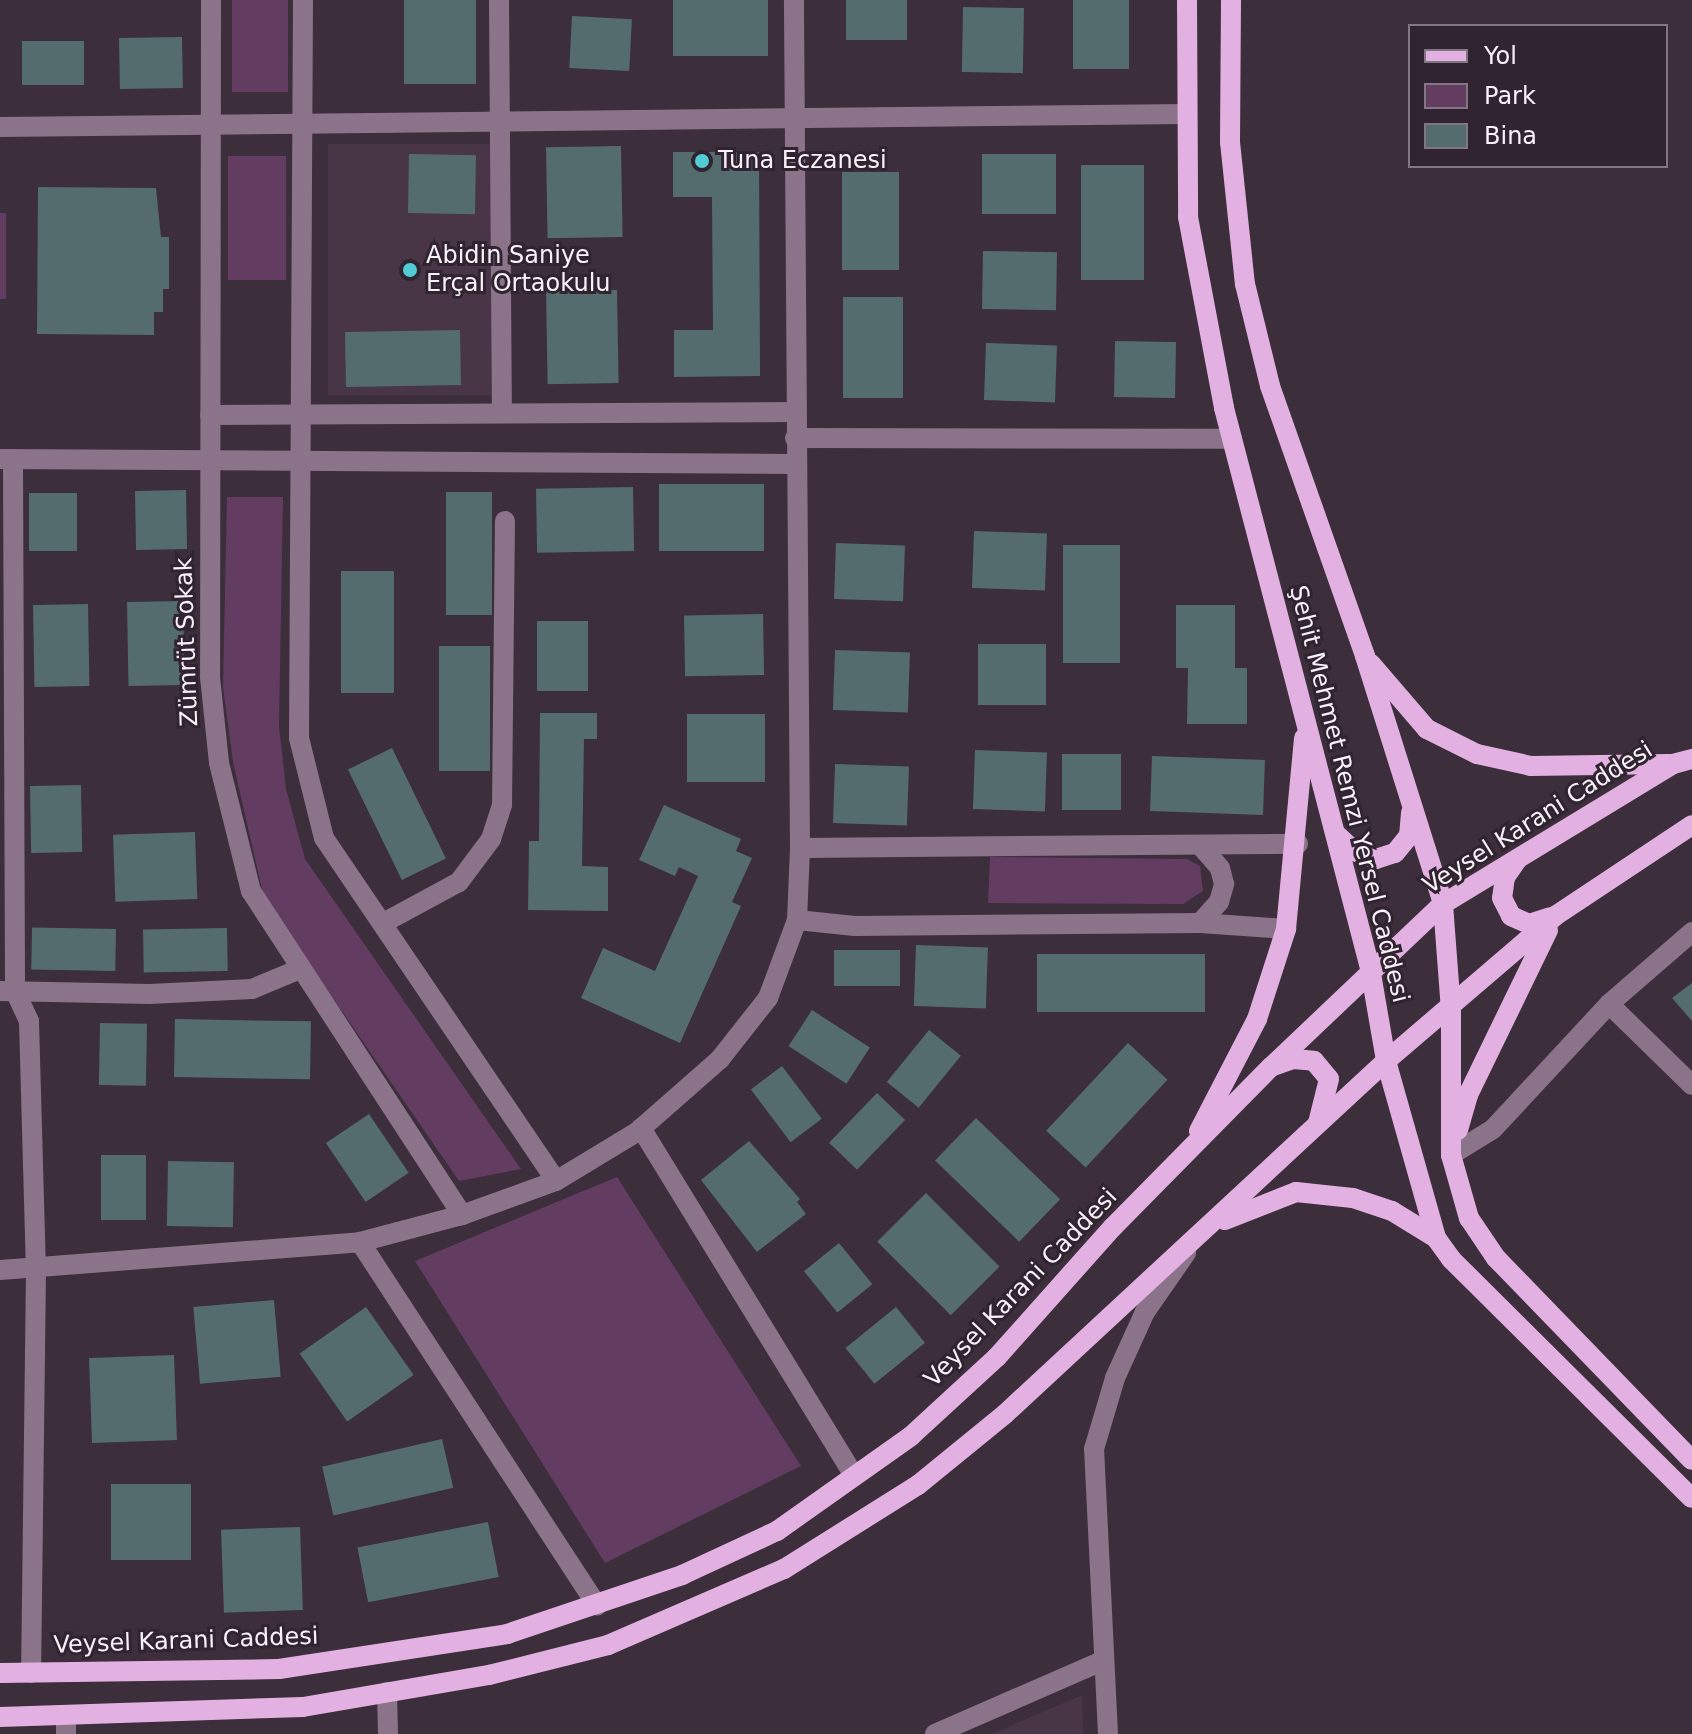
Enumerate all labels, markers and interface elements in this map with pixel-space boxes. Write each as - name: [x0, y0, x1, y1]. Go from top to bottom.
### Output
- legend: [1408, 24, 1668, 168]
- text: Yol: [1484, 42, 1517, 70]
- text: Park: [1484, 82, 1536, 110]
- text: Bina: [1484, 122, 1537, 150]
- place label: Tuna Eczanesi: [718, 147, 887, 175]
- marker: Tuna Eczanesi: [693, 152, 711, 170]
- place label: Abidin Saniye Erçal Ortaokulu: [426, 242, 611, 298]
- marker: Abidin Saniye Erçal Ortaokulu: [401, 261, 419, 279]
- street label: Zümrüt Sokak: [170, 557, 204, 727]
- street label: Şehit Mehmet Remzi Yersel Caddesi: [1283, 582, 1415, 1006]
- street label: Veysel Karani Caddesi: [1418, 736, 1658, 900]
- street label: Veysel Karani Caddesi: [919, 1183, 1123, 1393]
- street label: Veysel Karani Caddesi: [53, 1622, 319, 1660]

